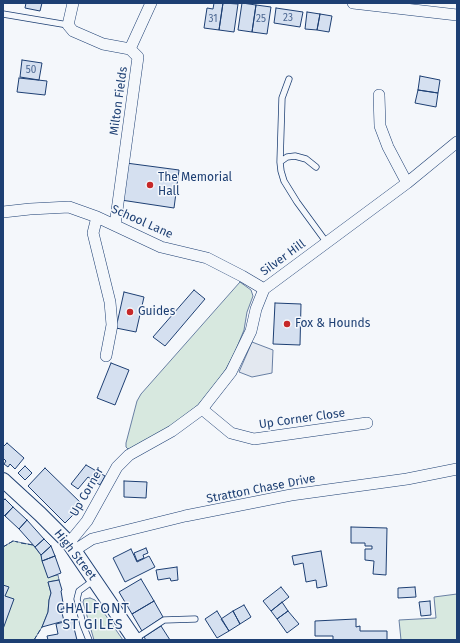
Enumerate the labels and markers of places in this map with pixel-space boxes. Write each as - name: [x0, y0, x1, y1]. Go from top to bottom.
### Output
- place label: The Memorial Hall: [158, 171, 232, 199]
- marker: The Memorial Hall: [145, 180, 155, 190]
- place label: Guides: [138, 305, 175, 319]
- marker: Guides: [125, 307, 135, 317]
- place label: Fox & Hounds: [295, 317, 370, 331]
- marker: Fox & Hounds: [282, 319, 292, 329]

